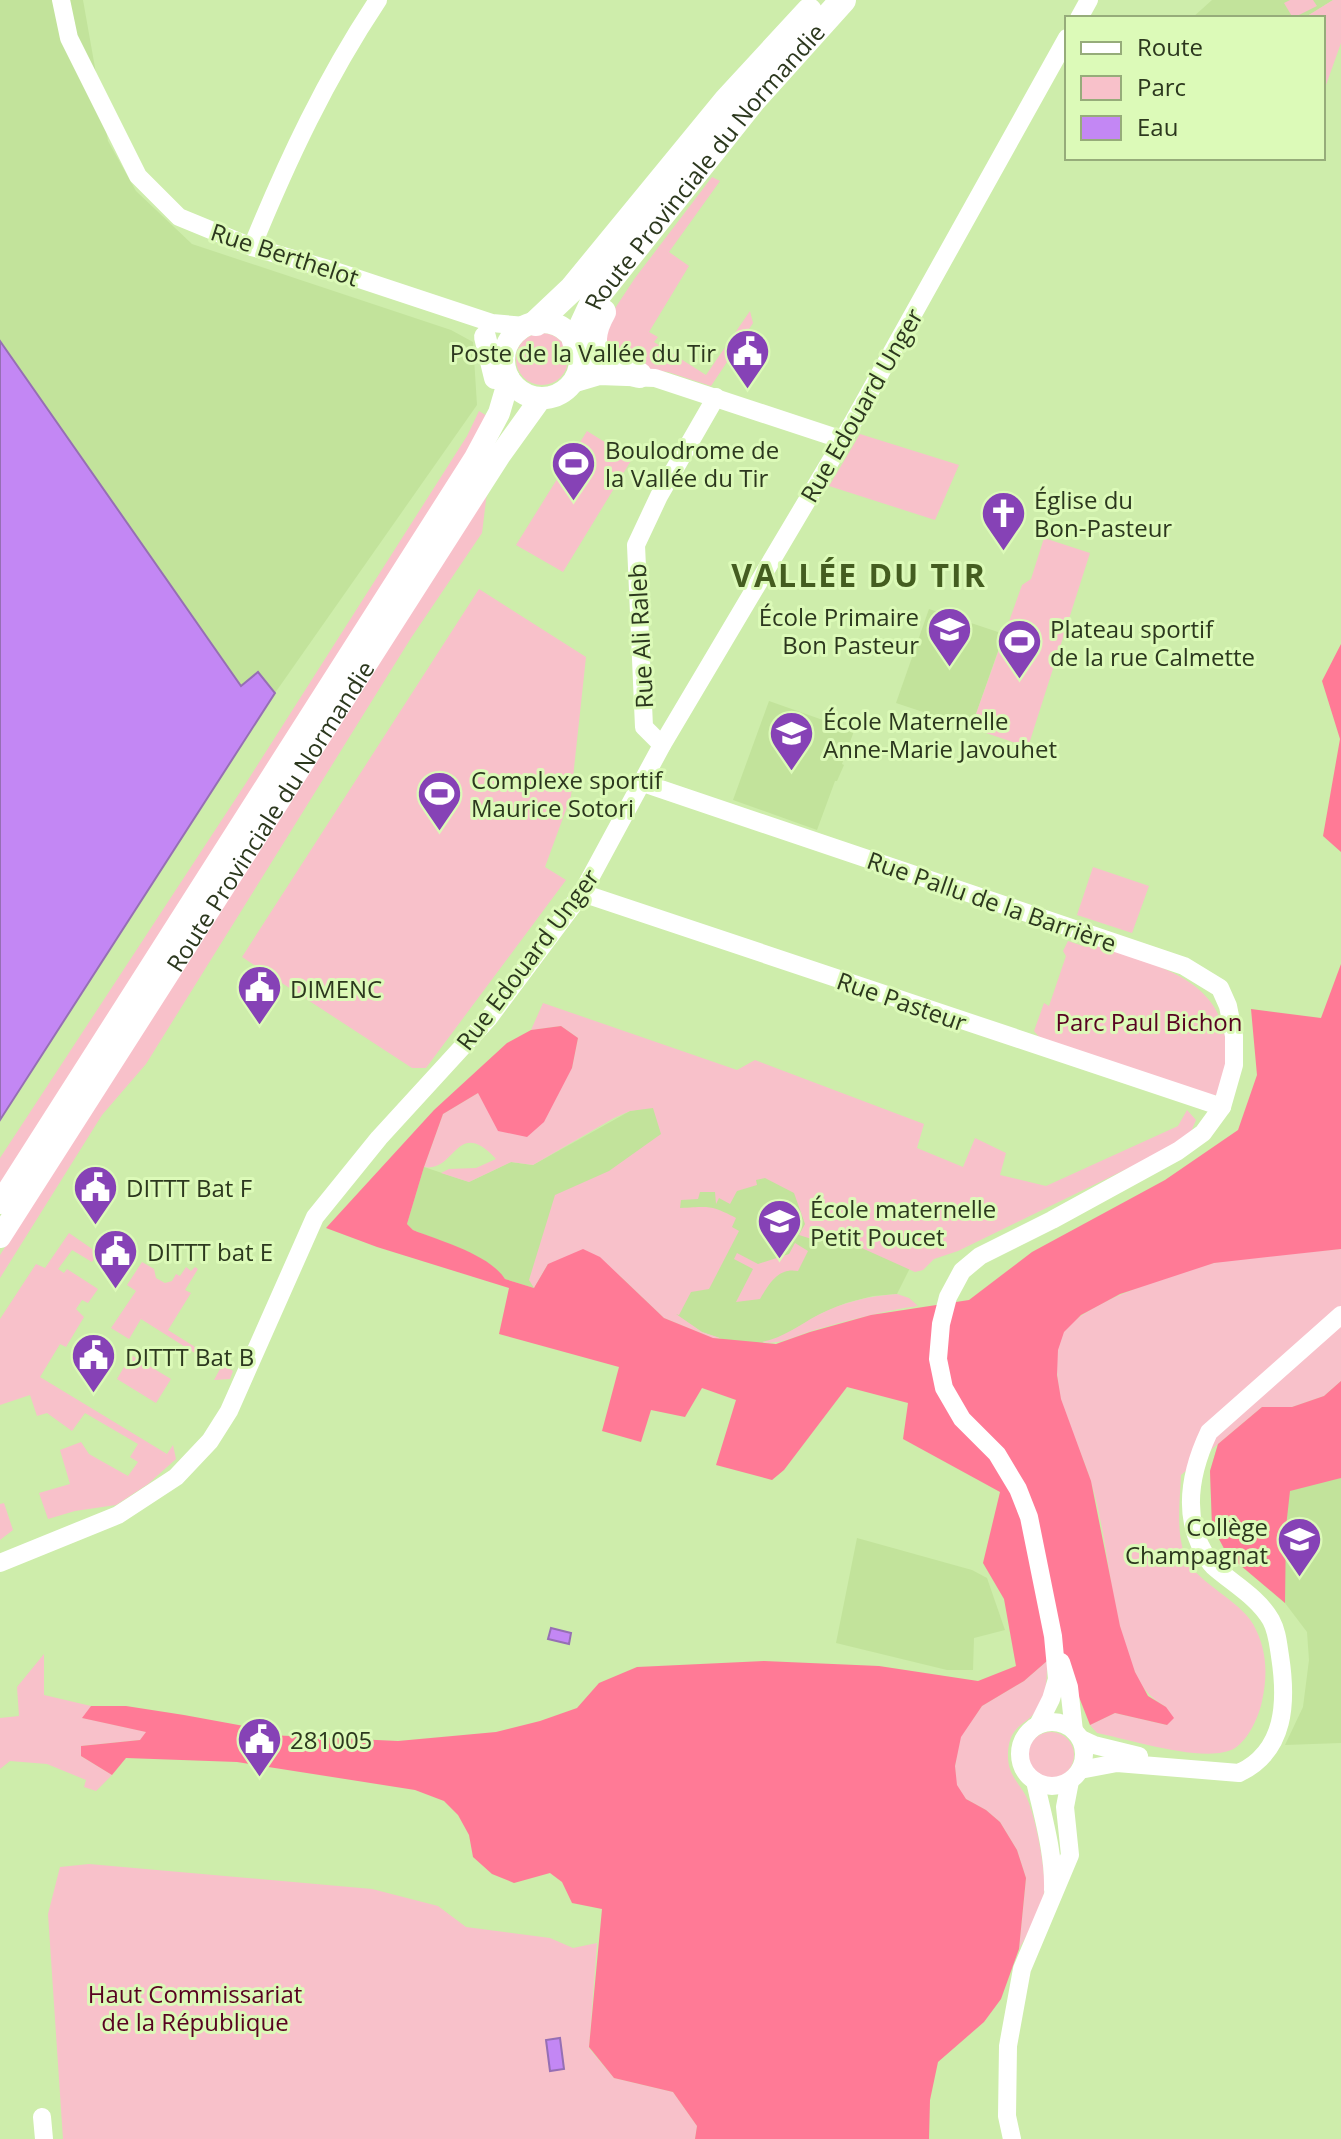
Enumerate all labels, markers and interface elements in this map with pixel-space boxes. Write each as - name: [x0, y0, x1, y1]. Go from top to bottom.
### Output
- street label: Route Provinciale du Normandie: [575, 16, 831, 315]
- legend: [1065, 16, 1325, 160]
- text: Route: [1137, 30, 1203, 63]
- text: Parc: [1137, 70, 1186, 103]
- text: Eau: [1137, 110, 1178, 143]
- street label: Rue Berthelot: [207, 215, 363, 293]
- street label: Rue Edouard Unger: [792, 302, 930, 508]
- public building icon: Poste de la Vallée du Tir: [723, 328, 771, 391]
- place label: Poste de la Vallée du Tir: [450, 336, 716, 369]
- place label: Boulodrome de la Vallée du Tir: [605, 433, 779, 494]
- sports icon: Boulodrome de la Vallée du Tir: [550, 439, 598, 502]
- place label: Église du Bon-Pasteur: [1034, 483, 1172, 544]
- church icon: Église du Bon-Pasteur: [979, 489, 1027, 552]
- district label: VALLÉE DU TIR: [731, 553, 987, 596]
- street label: Rue Ali Raleb: [620, 563, 660, 709]
- place label: École Primaire Bon Pasteur: [759, 600, 919, 661]
- school or university icon: École Primaire Bon Pasteur: [926, 606, 974, 669]
- place label: Plateau sportif de la rue Calmette: [1050, 612, 1255, 673]
- sports icon: Plateau sportif de la rue Calmette: [995, 618, 1043, 681]
- street label: Route Provinciale du Normandie: [158, 654, 381, 978]
- place label: École Maternelle Anne-Marie Javouhet: [823, 704, 1057, 765]
- school or university icon: École Maternelle Anne-Marie Javouhet: [768, 710, 816, 773]
- place label: Complexe sportif Maurice Sotori: [471, 763, 664, 824]
- sports icon: Complexe sportif Maurice Sotori: [416, 769, 464, 832]
- street label: Rue Pallu de la Barrière: [863, 843, 1121, 959]
- street label: Rue Edouard Unger: [448, 861, 606, 1056]
- street label: Rue Pasteur: [833, 963, 971, 1039]
- public building icon: DIMENC: [235, 964, 283, 1027]
- place label: DIMENC: [290, 972, 382, 1005]
- park label: Parc Paul Bichon: [1055, 1005, 1243, 1038]
- public building icon: DITTT Bat F: [71, 1163, 119, 1226]
- place label: DITTT Bat F: [126, 1171, 252, 1204]
- place label: École maternelle Petit Poucet: [810, 1192, 996, 1253]
- school or university icon: École maternelle Petit Poucet: [755, 1198, 803, 1261]
- public building icon: DITTT bat E: [92, 1227, 140, 1290]
- place label: DITTT bat E: [147, 1235, 273, 1268]
- public building icon: DITTT Bat B: [70, 1332, 118, 1395]
- place label: DITTT Bat B: [125, 1340, 254, 1373]
- place label: Collège Champagnat: [1125, 1510, 1268, 1571]
- school or university icon: Collège Champagnat: [1275, 1516, 1323, 1579]
- public building icon: 281005: [235, 1715, 283, 1778]
- place label: 281005: [290, 1723, 372, 1756]
- park label: Haut Commissariat de la République: [88, 1977, 302, 2038]

